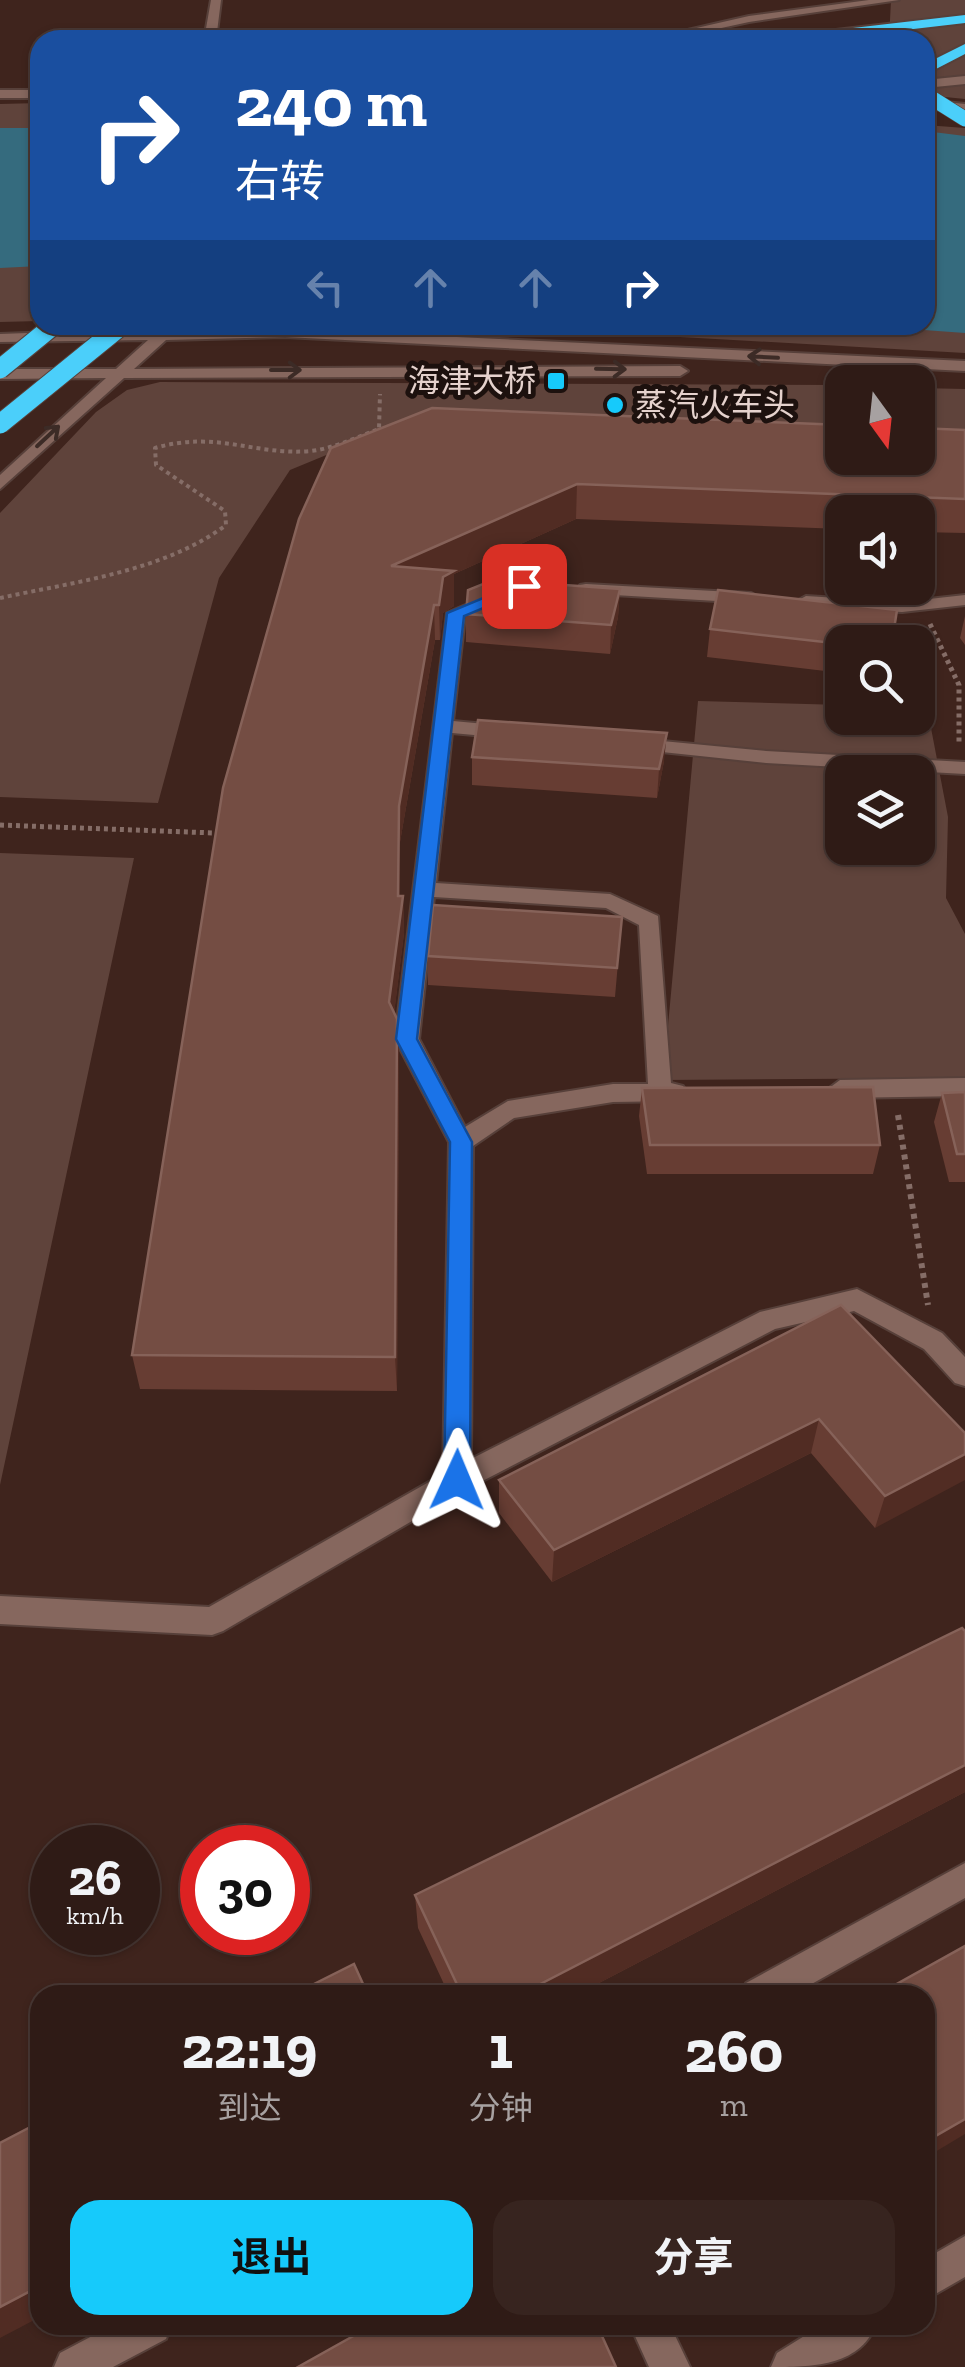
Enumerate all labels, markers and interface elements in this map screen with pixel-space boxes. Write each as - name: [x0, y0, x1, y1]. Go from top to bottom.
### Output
- text: 240 m: [235, 60, 427, 144]
- icon: right: [70, 70, 200, 200]
- text: 右转: [235, 155, 325, 209]
- icon: left: [298, 260, 353, 315]
- icon: ahead: [403, 260, 458, 315]
- icon: ahead: [508, 260, 563, 315]
- icon: right: [613, 260, 668, 315]
- one-way arrow: [747, 348, 779, 367]
- one-way arrow: [594, 359, 626, 378]
- one-way arrow: [268, 360, 301, 380]
- place label: 海津大桥: [408, 362, 536, 400]
- north arrow: [825, 365, 935, 475]
- map controls: [825, 365, 935, 865]
- marker: 海津大桥: [545, 370, 567, 392]
- place label: 蒸汽火车头: [635, 386, 795, 424]
- marker: 蒸汽火车头: [604, 394, 626, 416]
- one-way arrow: [35, 425, 60, 448]
- button: sound: [825, 495, 935, 605]
- pin: [482, 544, 567, 629]
- icon: arrive: [497, 559, 552, 614]
- button: search: [825, 625, 935, 735]
- button: layers: [825, 755, 935, 865]
- position arrow: [405, 1428, 509, 1532]
- speed limit sign: 30: [180, 1825, 310, 1955]
- text: 26: [68, 1848, 122, 1908]
- text: km/h: [66, 1900, 124, 1930]
- text: 22:19: [182, 2011, 317, 2083]
- text: 1: [489, 2011, 513, 2083]
- text: 260: [684, 2015, 783, 2087]
- text: m: [720, 2086, 748, 2124]
- text: 到达: [217, 2089, 281, 2127]
- text: 分钟: [469, 2089, 533, 2127]
- button: 退出: [70, 2200, 473, 2315]
- button: 分享: [493, 2200, 895, 2315]

